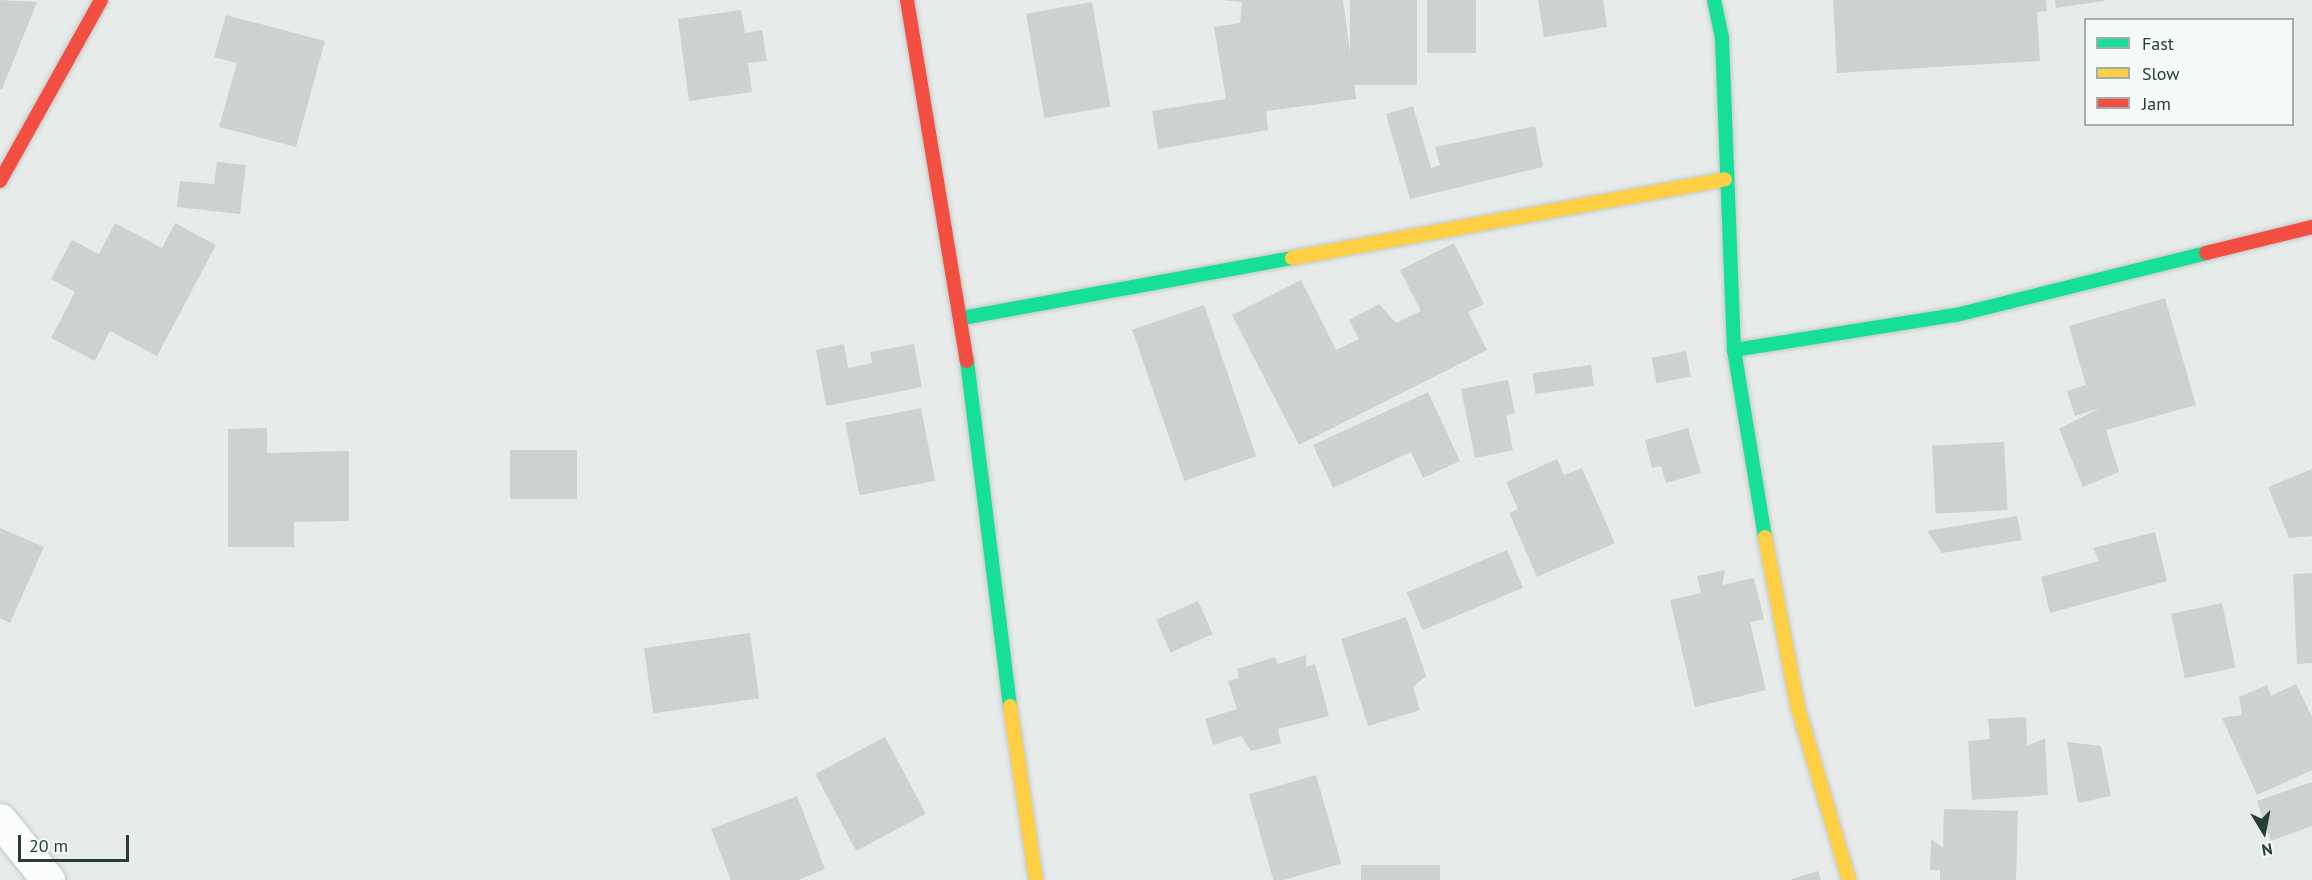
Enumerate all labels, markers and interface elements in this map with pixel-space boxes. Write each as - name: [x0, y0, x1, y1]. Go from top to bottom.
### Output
- legend: [2084, 18, 2294, 126]
- text: Fast: [2142, 32, 2174, 55]
- text: Slow: [2142, 62, 2180, 85]
- text: Jam: [2142, 92, 2171, 115]
- north arrow: [2234, 802, 2294, 862]
- scale bar: [21, 823, 132, 861]
- text: 20 m: [29, 834, 68, 857]
- text: N: [2260, 839, 2274, 860]

